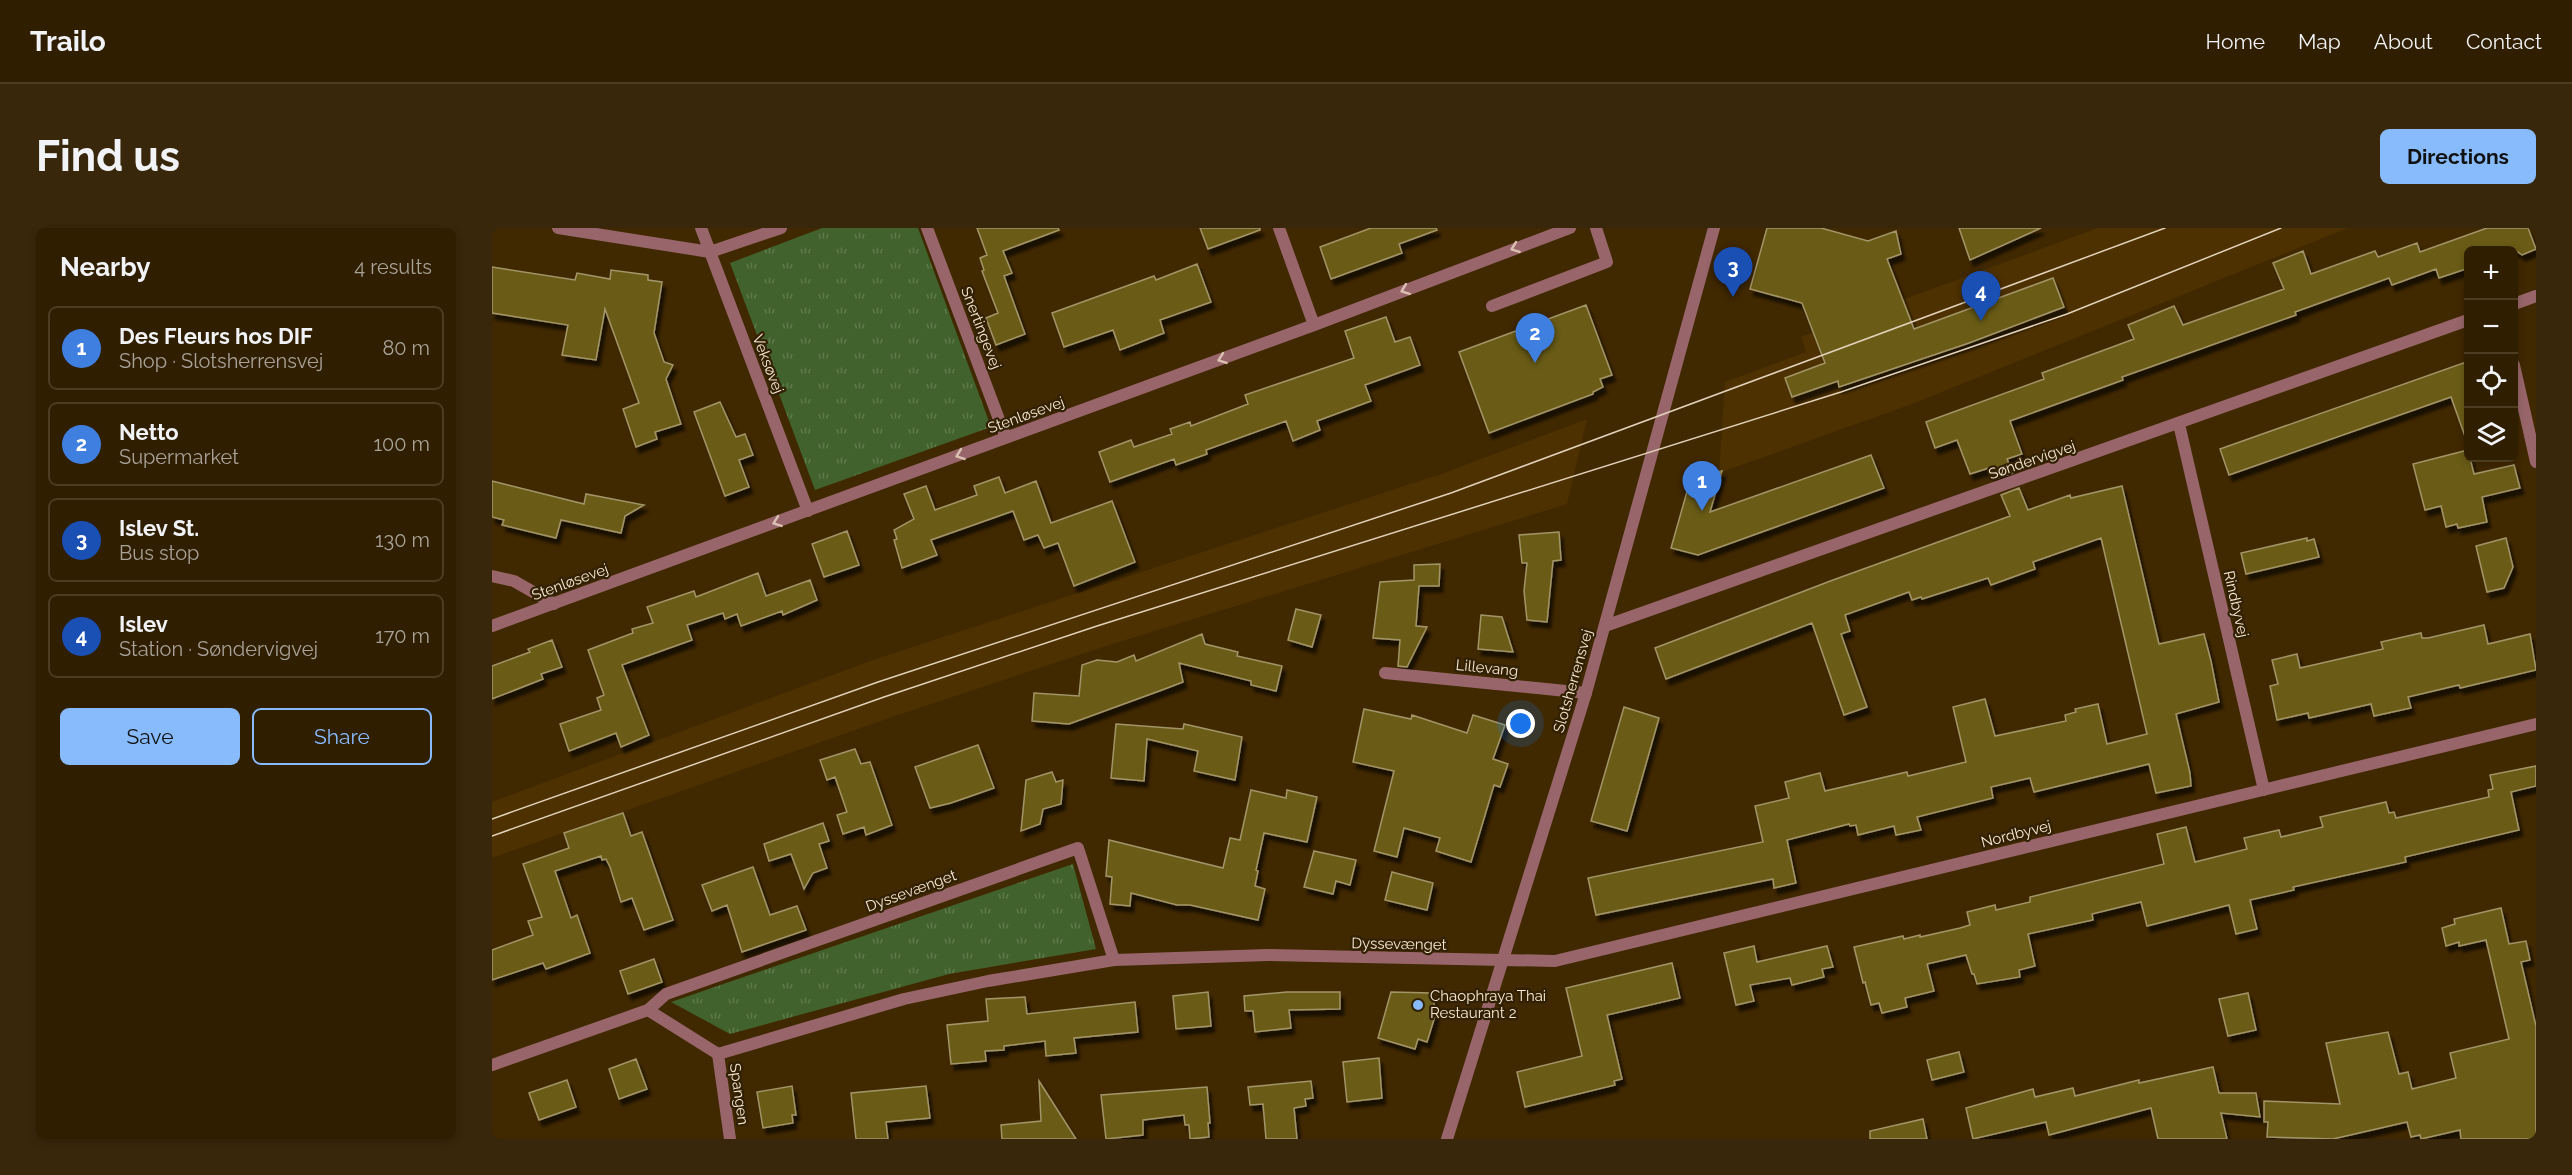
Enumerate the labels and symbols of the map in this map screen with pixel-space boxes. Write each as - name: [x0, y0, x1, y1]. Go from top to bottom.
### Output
- one-way arrow: [1510, 241, 1521, 254]
- pin: 3: [1714, 248, 1752, 297]
- pin: 4: [1962, 272, 2000, 321]
- one-way arrow: [1400, 283, 1411, 295]
- street label: Snertingevej: [957, 284, 1005, 372]
- pin: 2: [1516, 314, 1554, 363]
- street label: Veksøvej: [749, 332, 787, 396]
- one-way arrow: [1217, 351, 1228, 364]
- street label: Stenløsevej: [985, 393, 1067, 437]
- street label: Søndervigvej: [1986, 437, 2078, 483]
- one-way arrow: [955, 448, 966, 460]
- pin: 1: [1682, 462, 1722, 511]
- one-way arrow: [772, 515, 783, 528]
- street label: Stenløsevej: [529, 560, 611, 604]
- street label: Rindbyvej: [2220, 569, 2252, 639]
- street label: Slotsherrensvej: [1550, 627, 1596, 735]
- street label: Lillevang: [1455, 656, 1519, 680]
- your location: [1506, 709, 1535, 738]
- street label: Nordbyvej: [1979, 817, 2053, 851]
- street label: Dyssevænget: [863, 866, 959, 916]
- street label: Dyssevænget: [1351, 934, 1447, 954]
- place label: Chaophraya Thai Restaurant 2: [1430, 987, 1546, 1022]
- marker: Chaophraya Thai Restaurant 2: [1411, 998, 1425, 1012]
- street label: Spangen: [726, 1062, 752, 1126]

